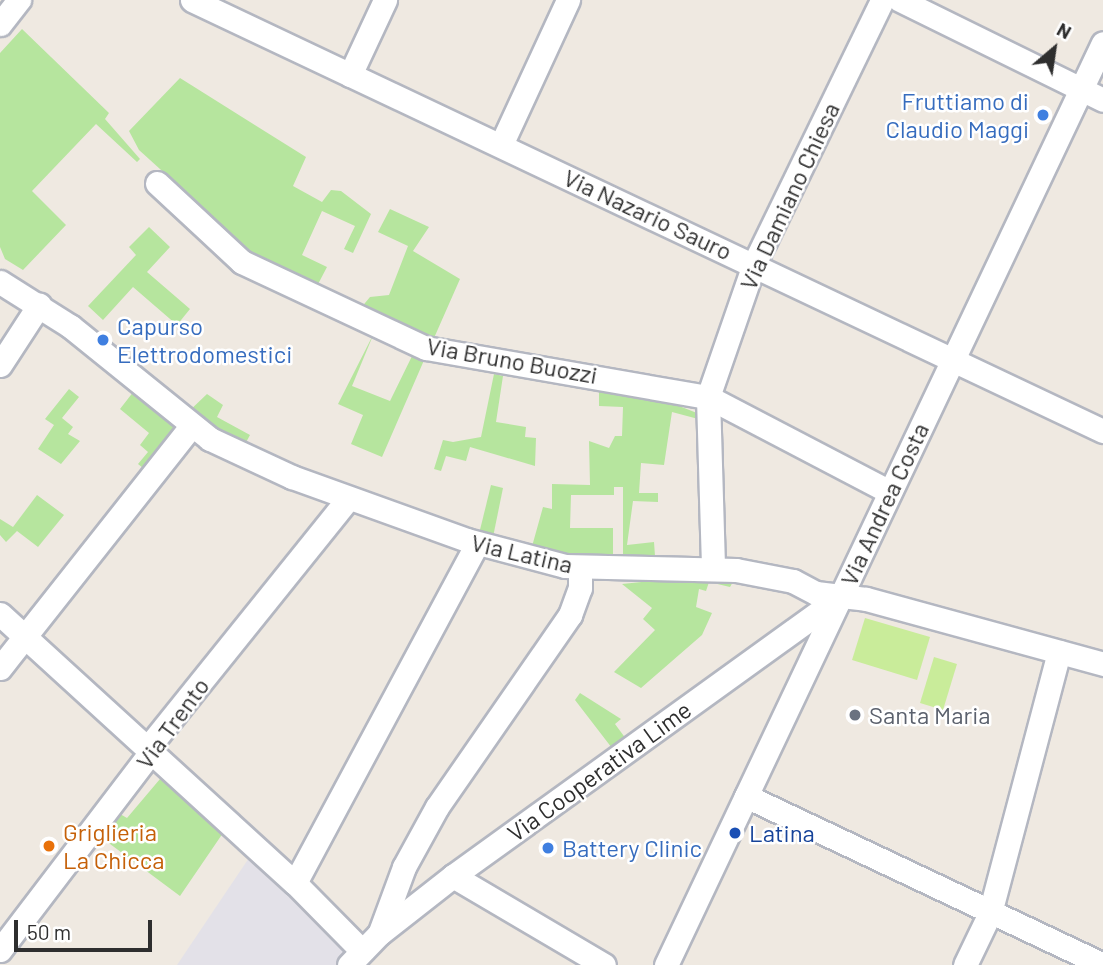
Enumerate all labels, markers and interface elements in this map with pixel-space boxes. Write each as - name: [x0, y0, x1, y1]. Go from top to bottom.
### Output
- north arrow: [1019, 14, 1089, 84]
- text: N: [1053, 17, 1076, 43]
- place label: Fruttiamo di Claudio Maggi: [885, 87, 1029, 143]
- street label: Via Damiano Chiesa: [733, 98, 845, 294]
- marker: Fruttiamo di Claudio Maggi: [1035, 107, 1051, 123]
- street label: Via Nazario Sauro: [559, 162, 737, 266]
- place label: Capurso Elettrodomestici: [117, 312, 292, 368]
- street label: Via Bruno Buozzi: [424, 331, 600, 389]
- marker: Capurso Elettrodomestici: [95, 332, 111, 348]
- street label: Via Andrea Costa: [834, 418, 934, 590]
- street label: Via Latina: [468, 527, 576, 579]
- street label: Via Trento: [129, 672, 215, 774]
- street label: Via Cooperativa Lime: [502, 695, 696, 847]
- place label: Santa Maria: [869, 701, 991, 729]
- marker: Santa Maria: [847, 707, 863, 723]
- place label: Griglieria La Chicca: [63, 818, 164, 874]
- place label: Latina: [749, 819, 815, 847]
- marker: Latina: [727, 825, 743, 841]
- place label: Battery Clinic: [562, 834, 702, 862]
- marker: Griglieria La Chicca: [41, 838, 57, 854]
- marker: Battery Clinic: [540, 840, 556, 856]
- scale bar: [18, 906, 156, 950]
- text: 50 m: [27, 919, 71, 944]

